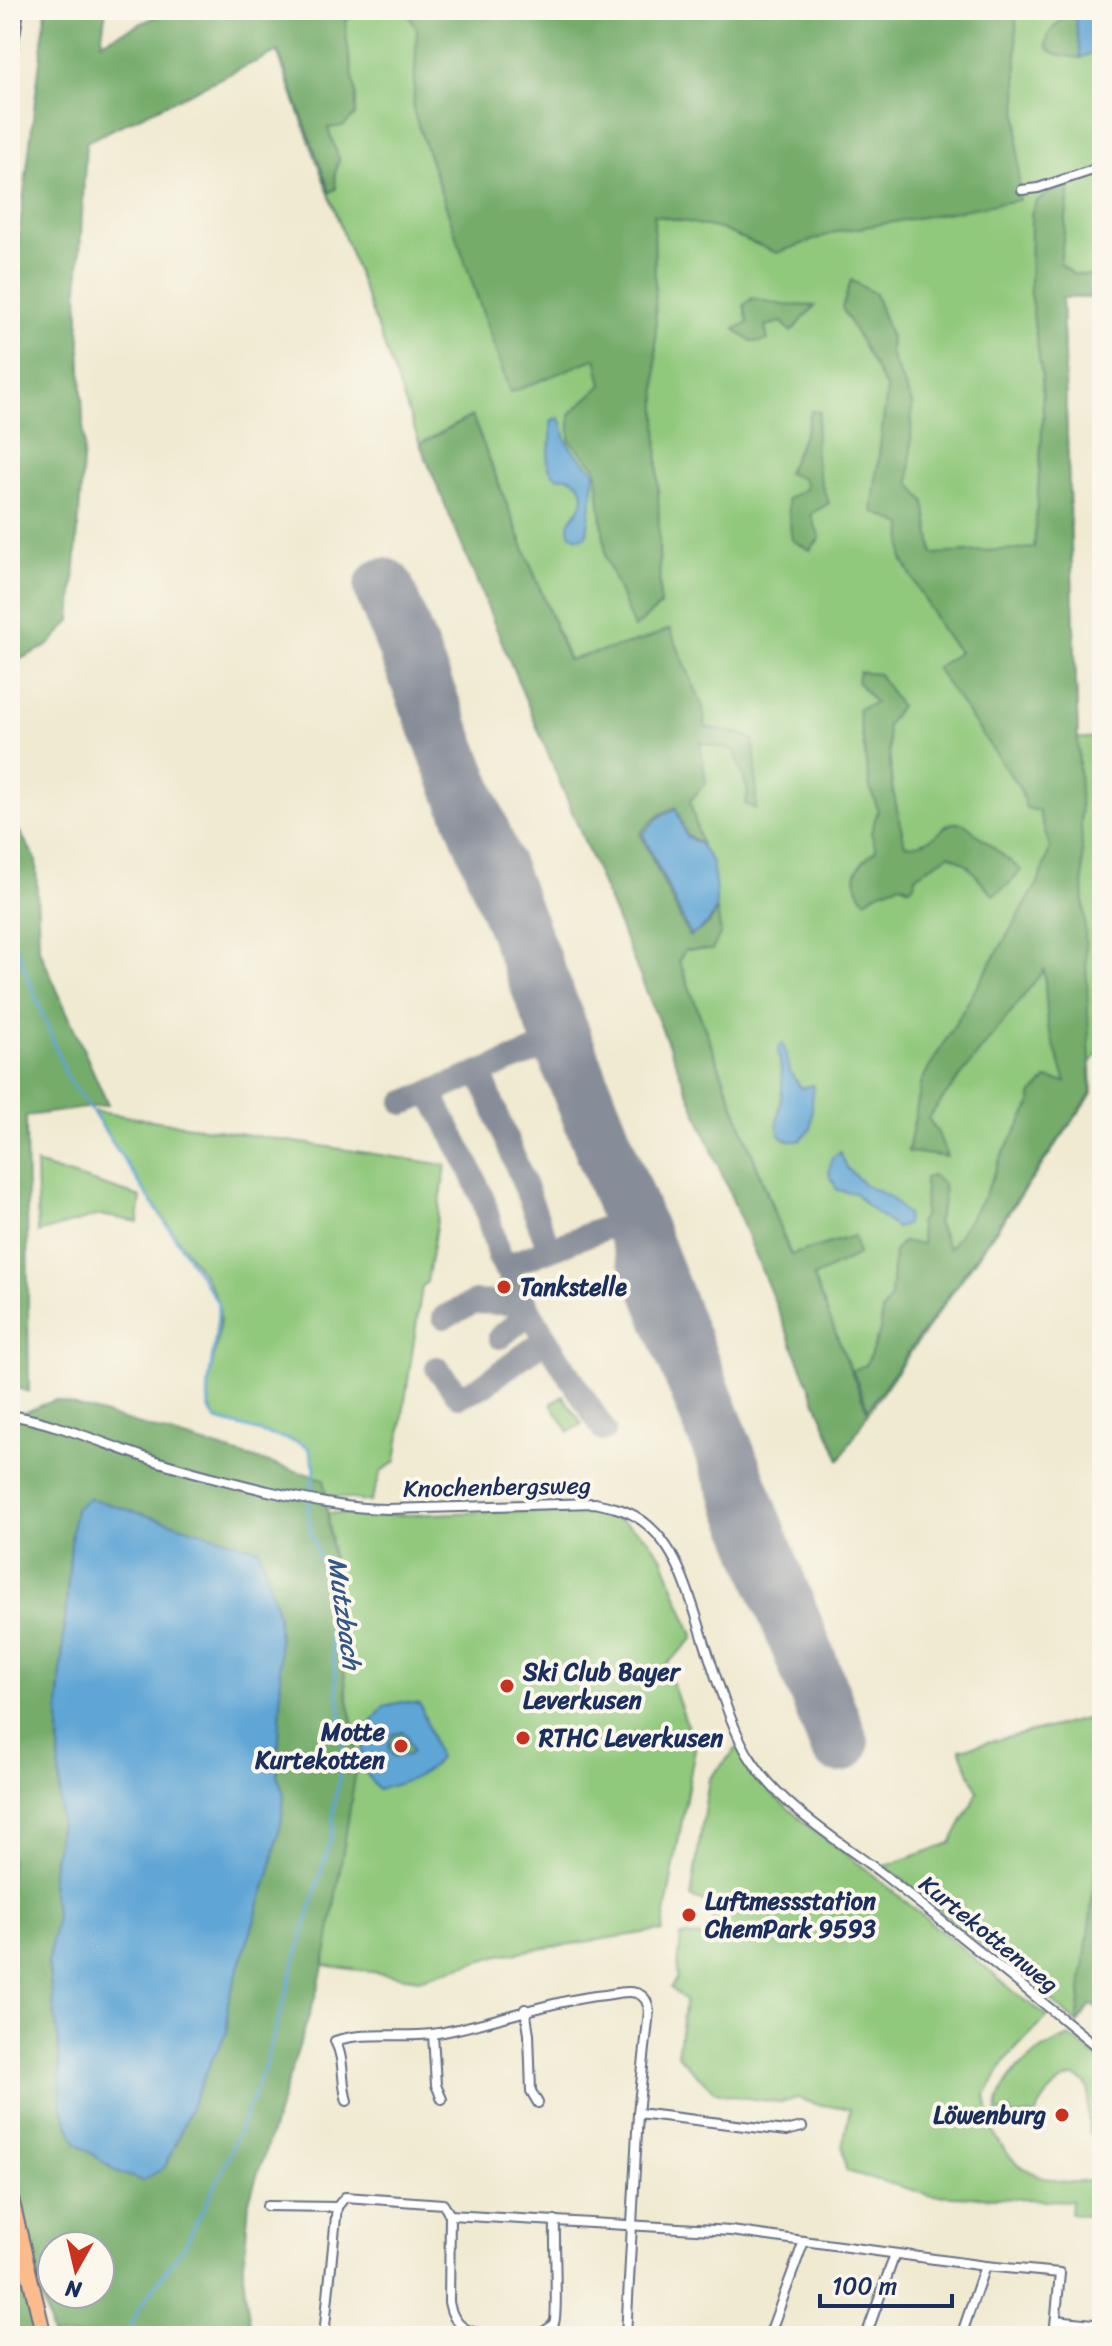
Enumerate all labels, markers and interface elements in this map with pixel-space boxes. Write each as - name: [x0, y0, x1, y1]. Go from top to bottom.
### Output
- place label: Tankstelle: [520, 1266, 627, 1308]
- marker: Tankstelle: [495, 1278, 513, 1296]
- street label: Knochenbergsweg: [403, 1464, 591, 1510]
- water label: Mutzbach: [314, 1554, 376, 1674]
- place label: Ski Club Bayer Leverkusen: [522, 1651, 682, 1721]
- marker: Ski Club Bayer Leverkusen: [498, 1677, 516, 1695]
- place label: Motte Kurtekotten: [254, 1711, 386, 1781]
- place label: RTHC Leverkusen: [538, 1717, 723, 1759]
- marker: RTHC Leverkusen: [514, 1729, 532, 1747]
- marker: Motte Kurtekotten: [392, 1737, 410, 1755]
- street label: Kurtekottenweg: [909, 1864, 1069, 2004]
- place label: Luftmessstation ChemPark 9593: [704, 1880, 876, 1950]
- marker: Luftmessstation ChemPark 9593: [680, 1906, 698, 1924]
- place label: Löwenburg: [933, 2094, 1046, 2136]
- marker: Löwenburg: [1053, 2106, 1071, 2124]
- north arrow: [36, 2230, 116, 2310]
- scale bar: [820, 2258, 952, 2308]
- text: 100 m: [832, 2265, 897, 2307]
- text: N: [62, 2269, 85, 2310]

